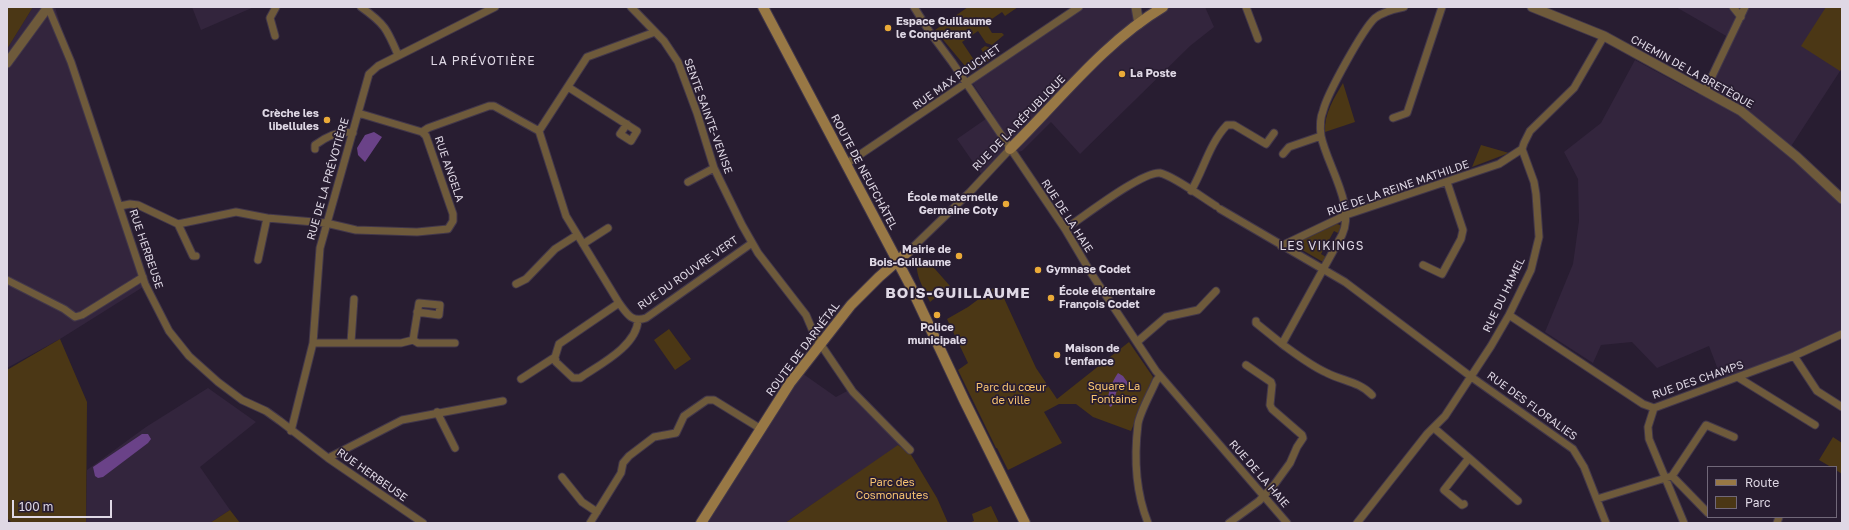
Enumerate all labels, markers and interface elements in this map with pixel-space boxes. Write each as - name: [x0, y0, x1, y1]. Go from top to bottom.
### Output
- place label: Espace Guillaume le Conquérant: [896, 15, 992, 41]
- marker: Espace Guillaume le Conquérant: [883, 23, 893, 33]
- street label: CHEMIN DE LA BRETÈQUE: [1628, 33, 1756, 111]
- street label: RUE MAX POUCHET: [910, 42, 1004, 112]
- district label: LA PRÉVOTIÈRE: [430, 54, 536, 68]
- street label: SENTE SAINTE-VENISE: [681, 56, 735, 176]
- place label: La Poste: [1130, 67, 1176, 81]
- marker: La Poste: [1117, 69, 1127, 79]
- street label: RUE DE LA RÉPUBLIQUE: [970, 72, 1068, 174]
- place label: Crèche les libellules: [262, 107, 319, 133]
- street label: ROUTE DE NEUFCHÂTEL: [828, 112, 900, 232]
- marker: Crèche les libellules: [322, 115, 332, 125]
- street label: RUE DE LA PRÉVOTIÈRE: [304, 116, 352, 242]
- street label: RUE ANGELA: [432, 134, 466, 204]
- street label: RUE DE LA REINE MATHILDE: [1325, 157, 1471, 219]
- street label: RUE DE LA HAIE: [1038, 177, 1096, 255]
- place label: École maternelle Germaine Coty: [907, 191, 998, 217]
- marker: École maternelle Germaine Coty: [1001, 199, 1011, 209]
- street label: RUE HERBEUSE: [126, 207, 166, 291]
- street label: RUE DU ROUVRE VERT: [635, 233, 741, 313]
- district label: LES VIKINGS: [1280, 239, 1364, 253]
- place label: Mairie de Bois-Guillaume: [869, 243, 951, 269]
- marker: Mairie de Bois-Guillaume: [954, 251, 964, 261]
- street label: RUE DU HAMEL: [1480, 255, 1528, 335]
- place label: Gymnase Codet: [1046, 263, 1131, 277]
- marker: Gymnase Codet: [1033, 265, 1043, 275]
- district label: BOIS-GUILLAUME: [885, 284, 1031, 302]
- place label: École élémentaire François Codet: [1059, 285, 1155, 311]
- marker: École élémentaire François Codet: [1046, 293, 1056, 303]
- street label: ROUTE DE DARNÉTAL: [763, 299, 843, 399]
- marker: Police municipale: [932, 310, 942, 320]
- place label: Police municipale: [908, 321, 966, 347]
- place label: Maison de l'enfance: [1065, 342, 1120, 368]
- marker: Maison de l'enfance: [1052, 350, 1062, 360]
- street label: RUE DES CHAMPS: [1650, 358, 1746, 402]
- street label: RUE DES FLORALIES: [1484, 369, 1580, 443]
- park label: Square La Fontaine: [1088, 380, 1140, 406]
- park label: Parc du cœur de ville: [976, 381, 1046, 407]
- street label: RUE DE LA HAIE: [1226, 438, 1292, 510]
- street label: RUE HERBEUSE: [334, 446, 410, 504]
- legend: [1707, 466, 1837, 518]
- text: Route: [1745, 475, 1779, 490]
- park label: Parc des Cosmonautes: [856, 476, 928, 502]
- scale bar: [14, 492, 114, 518]
- text: Parc: [1745, 495, 1771, 510]
- text: 100 m: [19, 499, 53, 514]

